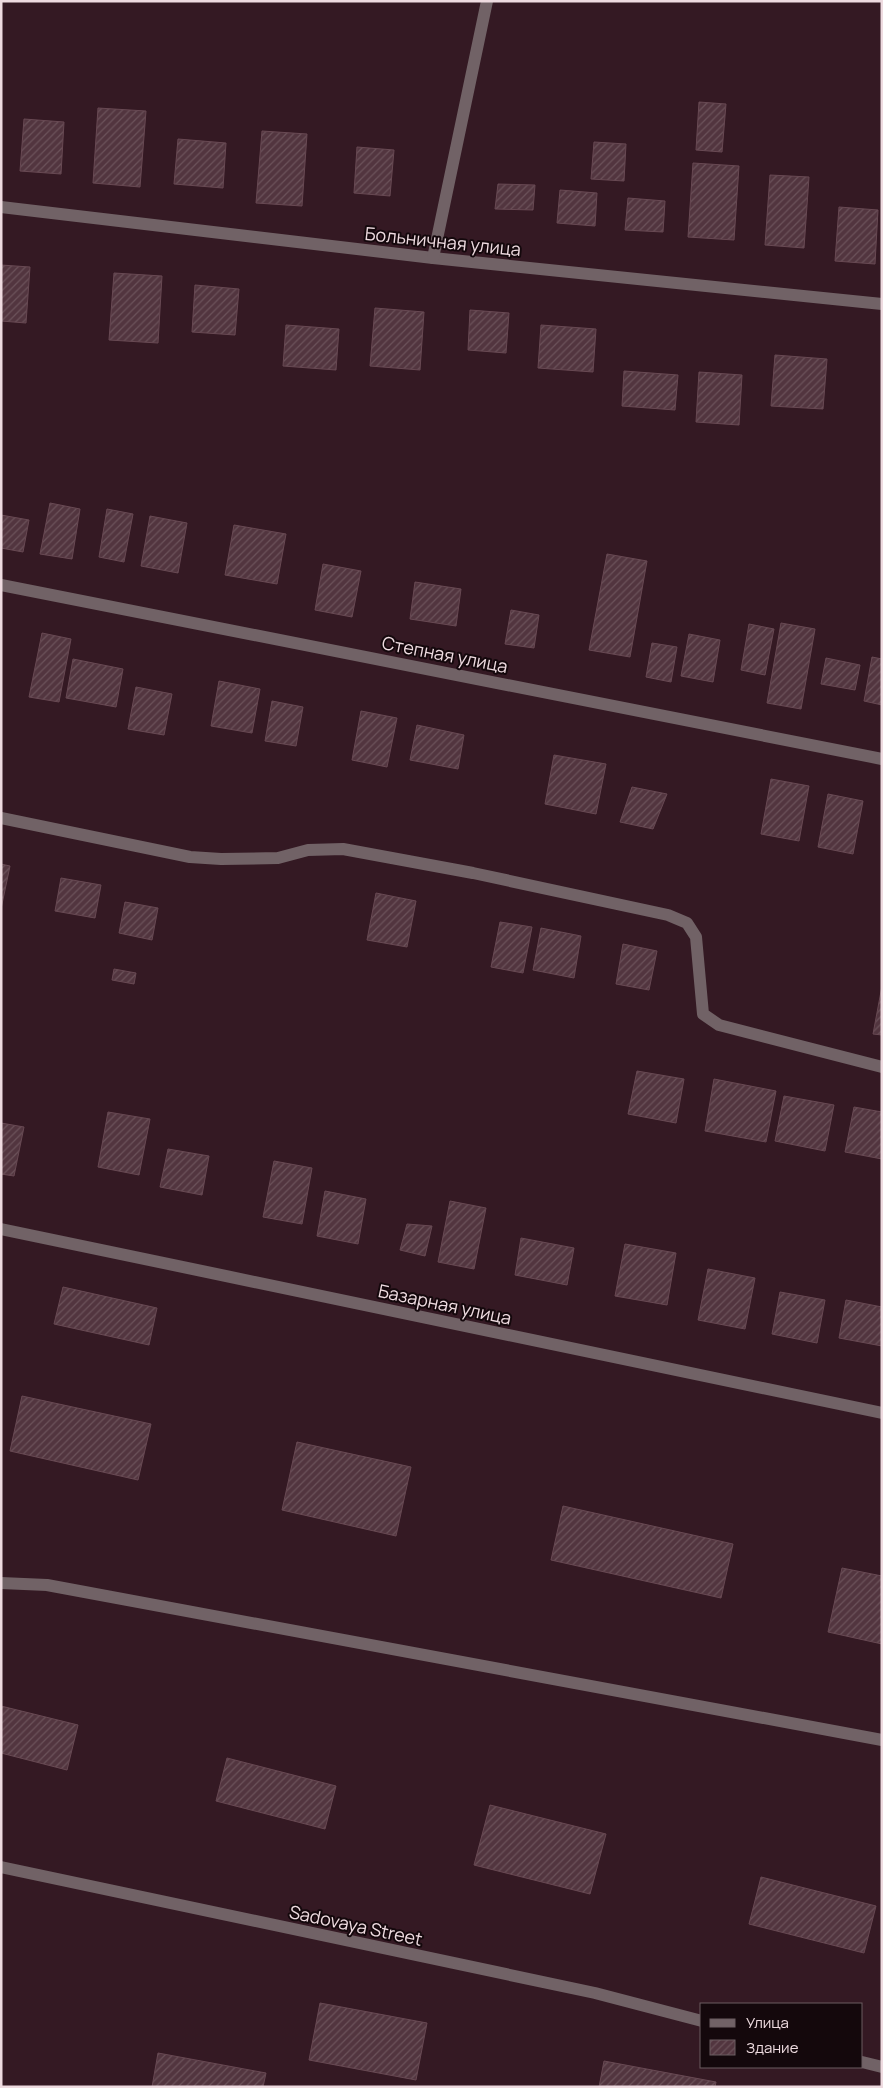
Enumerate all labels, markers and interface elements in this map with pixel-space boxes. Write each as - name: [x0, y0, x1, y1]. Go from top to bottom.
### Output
- street label: Больничная улица: [364, 221, 522, 261]
- street label: Степная улица: [380, 630, 510, 678]
- street label: Базарная улица: [376, 1278, 514, 1330]
- street label: Sadovaya Street: [287, 1899, 425, 1951]
- legend: [700, 2003, 863, 2068]
- text: Улица: [746, 2012, 789, 2033]
- text: Здание: [746, 2037, 799, 2058]

